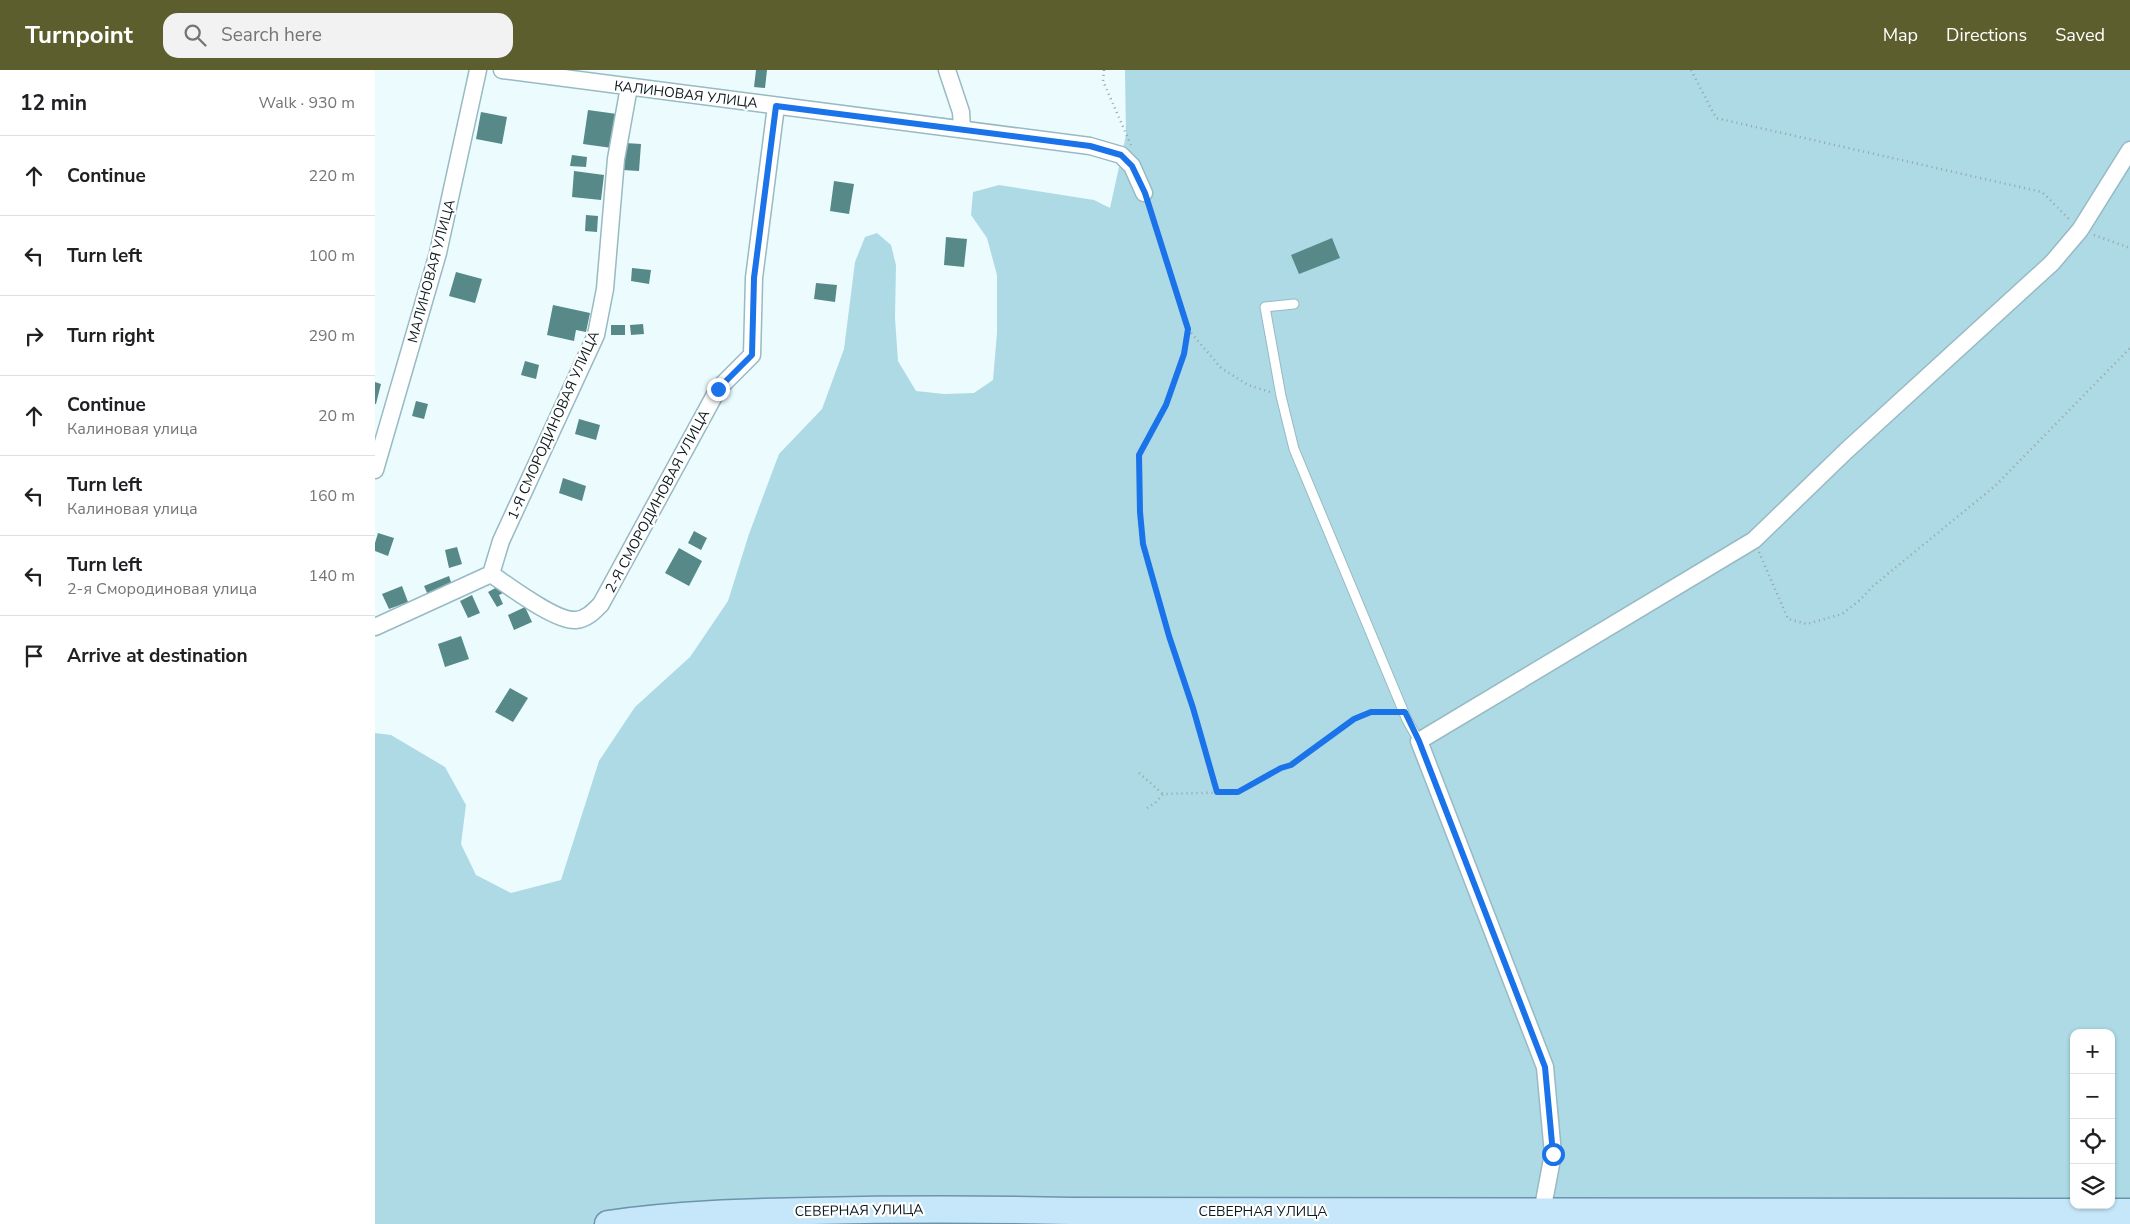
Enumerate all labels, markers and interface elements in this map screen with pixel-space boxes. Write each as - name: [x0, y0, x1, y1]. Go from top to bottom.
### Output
- search box: [163, 13, 513, 58]
- text: Turnpoint: [25, 19, 133, 51]
- icon: search: [181, 21, 209, 49]
- text: Search here: [221, 22, 322, 48]
- text: Map: [1883, 23, 1918, 47]
- text: Directions: [1946, 23, 2027, 47]
- text: Saved: [2055, 23, 2105, 47]
- street label: КАЛИНОВАЯ УЛИЦА: [613, 76, 759, 113]
- text: 12 min: [20, 89, 87, 117]
- text: Walk · 930 m: [259, 92, 355, 114]
- icon: ahead: [20, 162, 48, 190]
- text: Continue: [67, 163, 146, 189]
- text: 220 m: [308, 165, 355, 187]
- street label: МАЛИНОВАЯ УЛИЦА: [403, 197, 460, 345]
- icon: left: [20, 242, 48, 270]
- text: Turn left: [67, 243, 142, 269]
- text: 100 m: [308, 245, 355, 267]
- icon: right: [20, 322, 48, 350]
- text: Turn right: [67, 323, 154, 349]
- text: 290 m: [308, 325, 355, 347]
- street label: 1-Я СМОРОДИНОВАЯ УЛИЦА: [503, 328, 604, 523]
- route end: [707, 378, 730, 401]
- text: Continue: [67, 392, 146, 418]
- icon: ahead: [20, 402, 48, 430]
- text: 20 m: [318, 405, 355, 427]
- street label: 2-Я СМОРОДИНОВАЯ УЛИЦА: [601, 406, 714, 596]
- text: Калиновая улица: [67, 418, 198, 440]
- text: Turn left: [67, 472, 142, 498]
- icon: left: [20, 482, 48, 510]
- text: 160 m: [308, 485, 355, 507]
- text: Калиновая улица: [67, 498, 198, 520]
- text: Turn left: [67, 552, 142, 578]
- icon: left: [20, 562, 48, 590]
- text: 140 m: [308, 565, 355, 587]
- text: 2-я Смородиновая улица: [67, 578, 257, 600]
- icon: arrive: [20, 642, 48, 670]
- text: Arrive at destination: [67, 643, 248, 669]
- map controls: [2070, 1029, 2115, 1209]
- button: +: [2070, 1029, 2115, 1074]
- button: −: [2070, 1074, 2115, 1119]
- button: locate: [2070, 1119, 2115, 1164]
- route start: [1542, 1143, 1565, 1166]
- button: layers: [2070, 1164, 2115, 1209]
- street label: СЕВЕРНАЯ УЛИЦА: [794, 1200, 924, 1221]
- street label: СЕВЕРНАЯ УЛИЦА: [1199, 1202, 1327, 1221]

